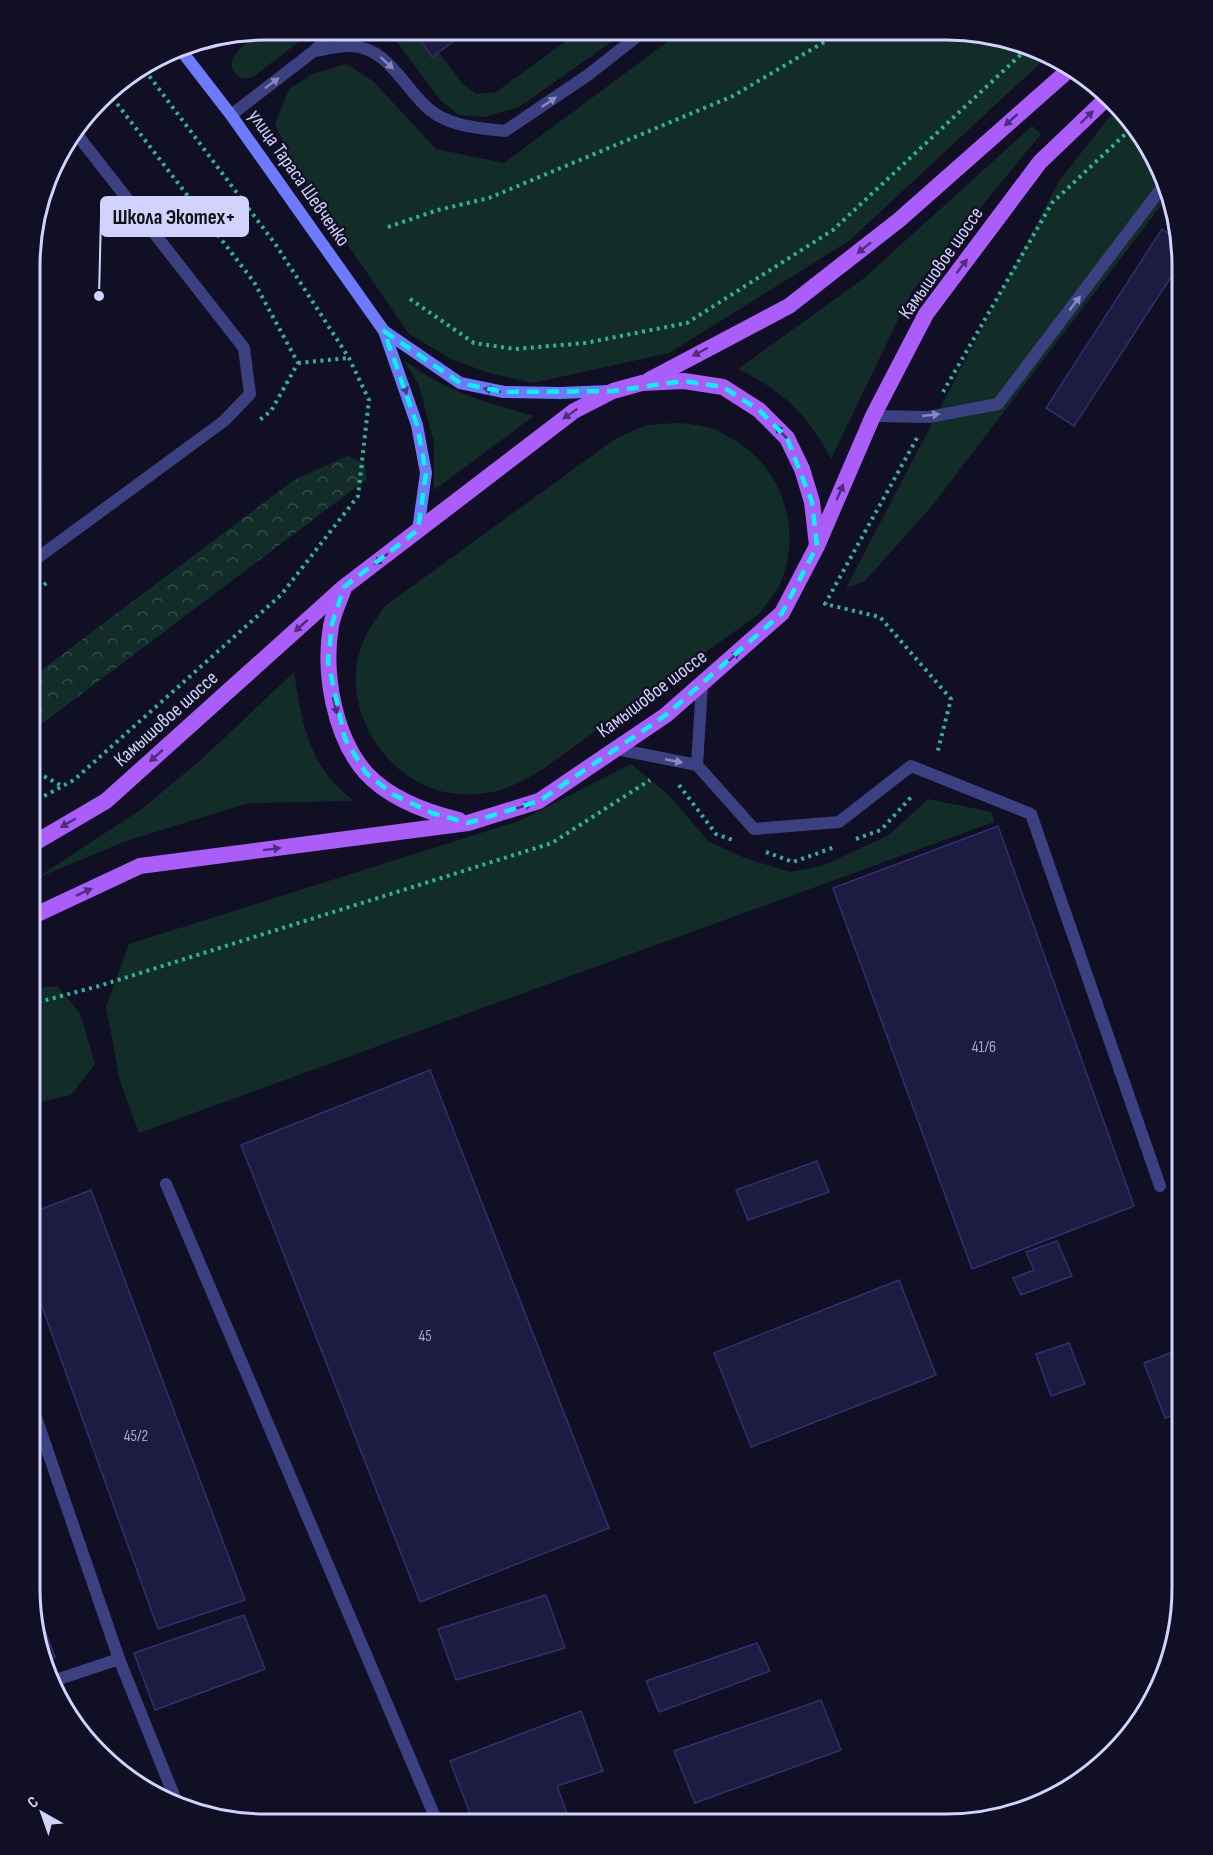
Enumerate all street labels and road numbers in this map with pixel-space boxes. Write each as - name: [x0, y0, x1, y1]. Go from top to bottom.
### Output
- street label: улица Тараса Шевченко: [243, 105, 355, 251]
- street label: Камышовое шоссе: [893, 202, 989, 324]
- street label: Камышовое шоссе: [592, 645, 712, 743]
- street label: Камышовое шоссе: [109, 666, 223, 772]

